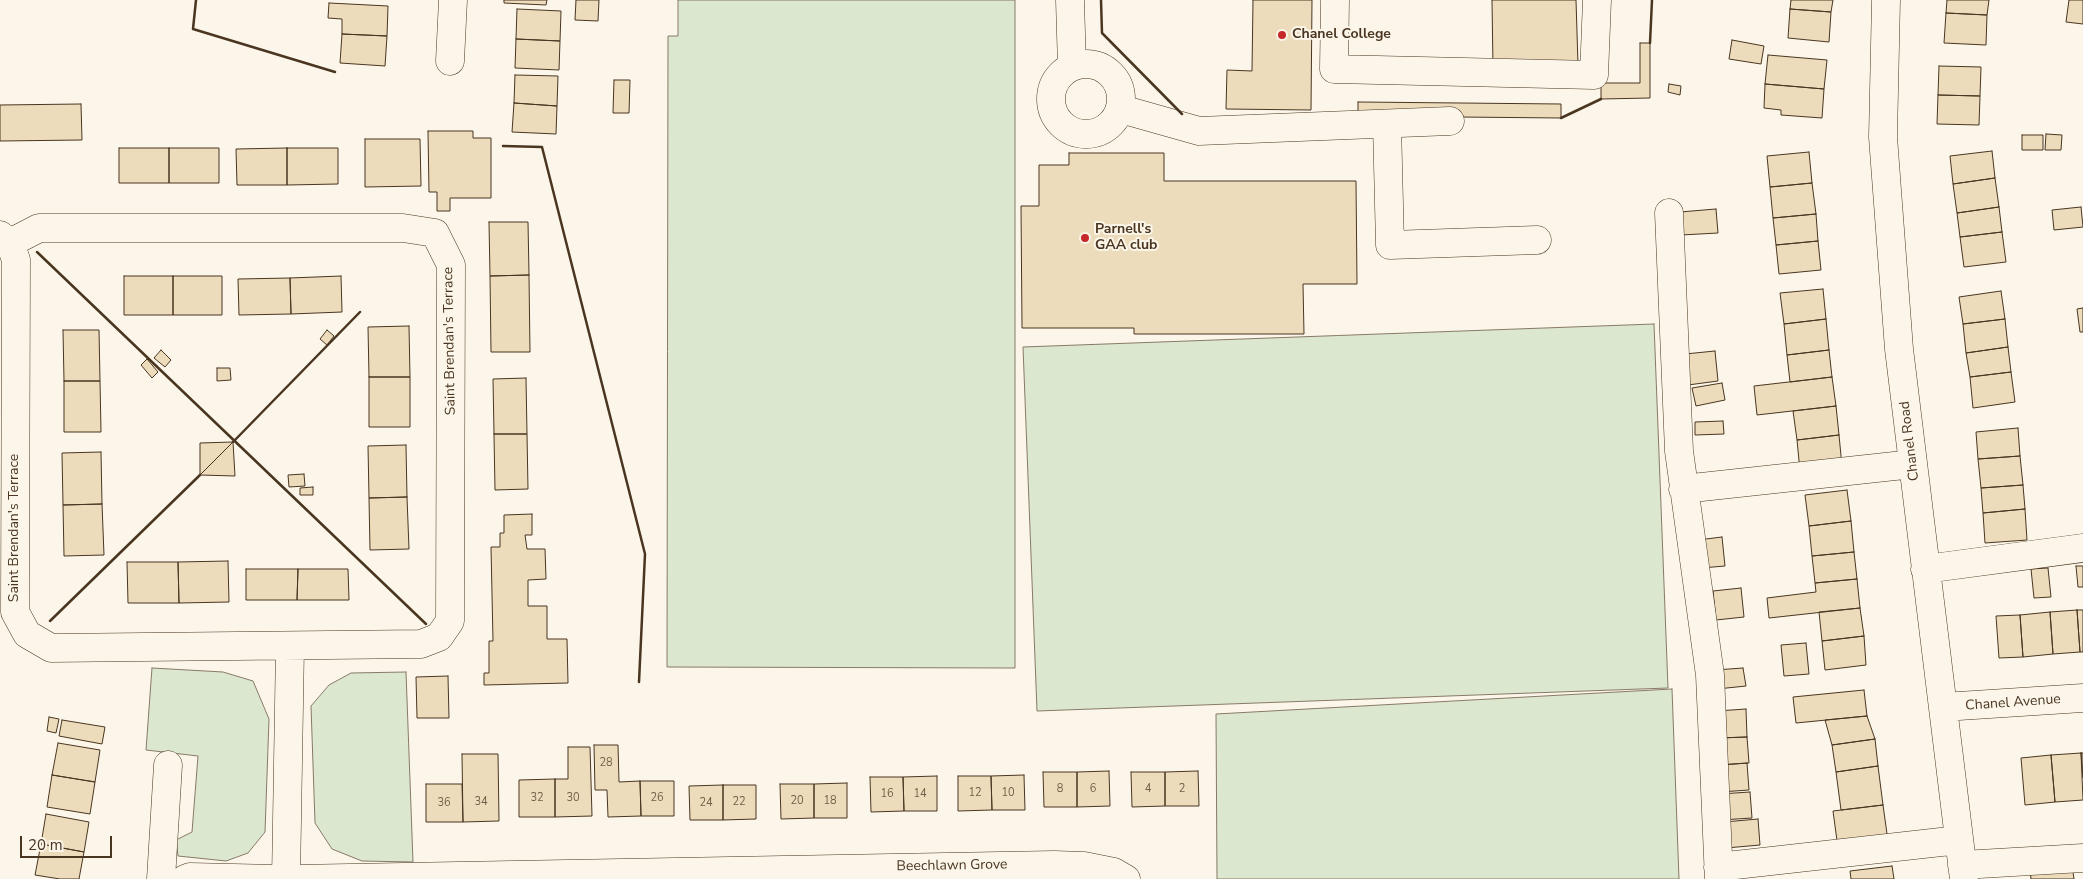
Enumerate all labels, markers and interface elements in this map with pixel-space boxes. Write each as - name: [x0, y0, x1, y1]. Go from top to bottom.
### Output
- place label: Chanel College: [1292, 27, 1391, 43]
- marker: Chanel College: [1276, 29, 1288, 41]
- place label: Parnell's GAA club: [1095, 222, 1157, 254]
- marker: Parnell's GAA club: [1079, 232, 1091, 244]
- street label: Saint Brendan's Terrace: [440, 267, 460, 415]
- street label: Chanel Road: [1897, 400, 1923, 482]
- street label: Saint Brendan's Terrace: [7, 454, 23, 602]
- street label: Chanel Avenue: [1965, 691, 2061, 715]
- house number: 28: [599, 756, 613, 770]
- house number: 8: [1057, 782, 1063, 796]
- house number: 6: [1090, 782, 1096, 796]
- house number: 4: [1145, 782, 1151, 796]
- house number: 2: [1179, 782, 1185, 796]
- house number: 12: [968, 786, 982, 800]
- house number: 10: [1001, 786, 1015, 800]
- house number: 16: [880, 787, 894, 801]
- house number: 14: [913, 787, 927, 801]
- house number: 32: [530, 791, 544, 805]
- house number: 30: [566, 791, 580, 805]
- house number: 26: [650, 791, 664, 805]
- house number: 20: [790, 794, 804, 808]
- house number: 18: [823, 794, 837, 808]
- house number: 34: [474, 795, 488, 809]
- house number: 22: [732, 795, 746, 809]
- house number: 36: [437, 796, 451, 810]
- house number: 24: [699, 796, 713, 810]
- scale bar: [22, 826, 115, 858]
- text: 20 m: [28, 835, 63, 855]
- street label: Beechlawn Grove: [896, 857, 1008, 875]

